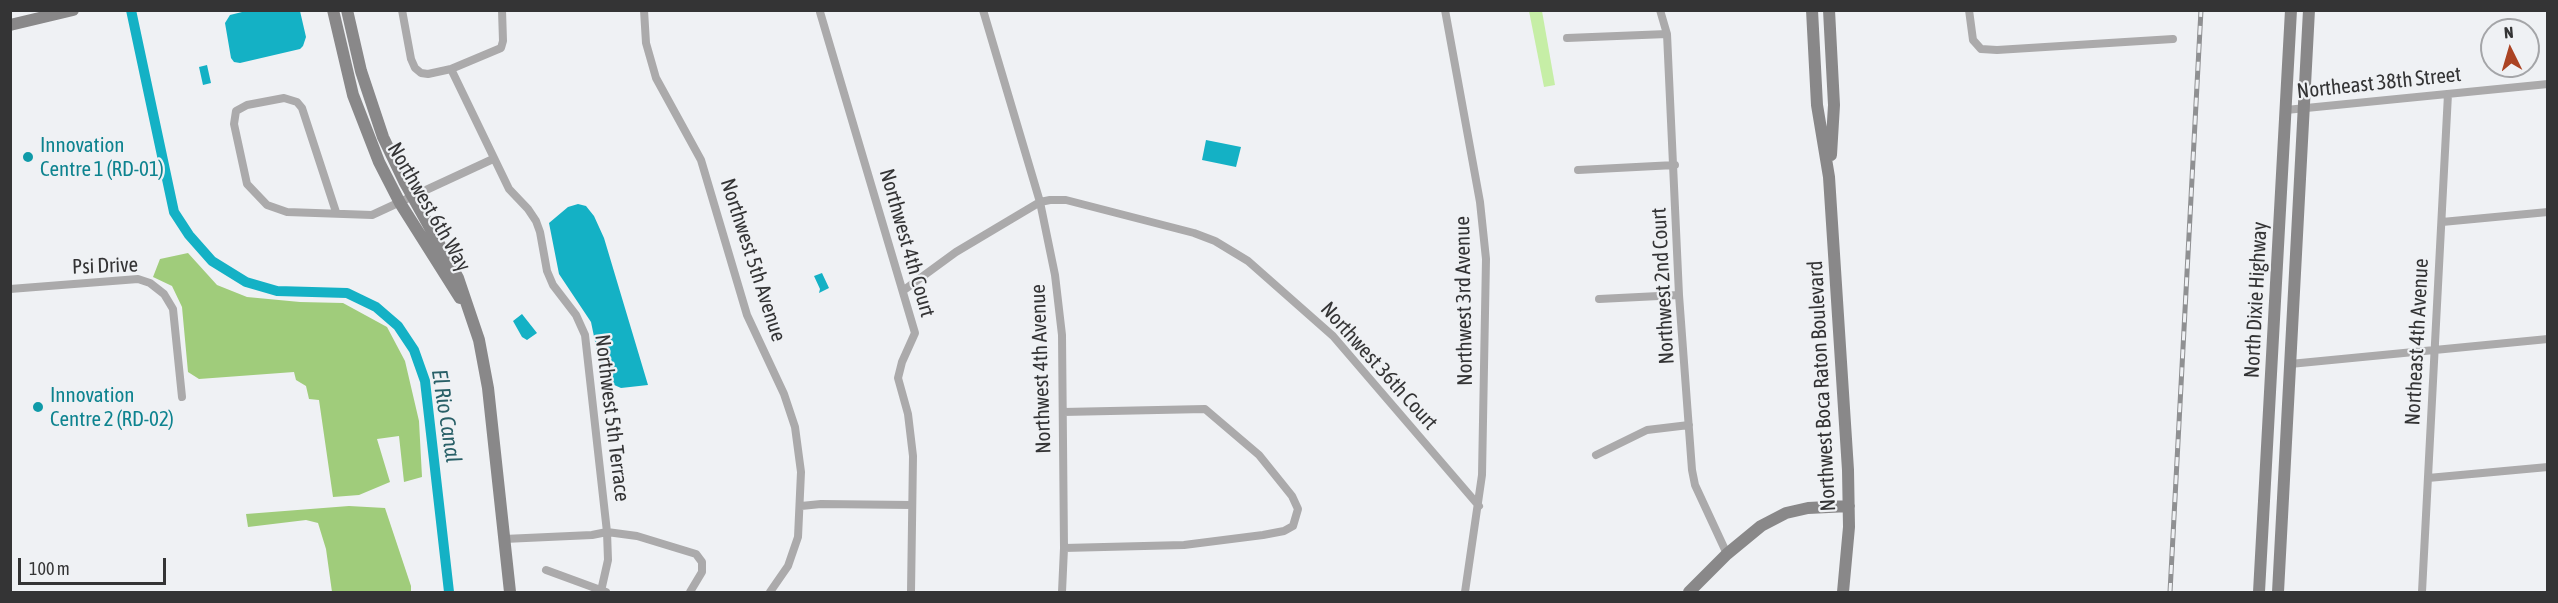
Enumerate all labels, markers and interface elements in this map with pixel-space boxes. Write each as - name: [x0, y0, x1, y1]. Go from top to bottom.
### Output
- north arrow: [2480, 18, 2540, 78]
- text: N: [2503, 23, 2514, 41]
- street label: Northeast 38th Street: [2296, 62, 2462, 104]
- place label: Innovation Centre 1 (RD-01): [40, 132, 164, 182]
- street label: Northwest 6th Way: [382, 138, 476, 276]
- marker: Innovation Centre 1 (RD-01): [21, 150, 35, 164]
- street label: Northwest 4th Court: [874, 166, 940, 320]
- street label: Northwest 5th Avenue: [715, 175, 791, 345]
- street label: Northwest 2nd Court: [1646, 207, 1680, 365]
- street label: Northwest 3rd Avenue: [1450, 216, 1478, 386]
- street label: North Dixie Highway: [2239, 221, 2273, 379]
- street label: Psi Drive: [71, 252, 139, 280]
- street label: Northeast 4th Avenue: [2400, 258, 2434, 426]
- street label: Northwest Boca Raton Boulevard: [1803, 260, 1841, 512]
- street label: Northwest 4th Avenue: [1025, 284, 1057, 454]
- street label: Northwest 36th Court: [1315, 297, 1443, 435]
- street label: Northwest 5th Terrace: [589, 333, 635, 503]
- water label: El Rio Canal: [426, 367, 466, 465]
- place label: Innovation Centre 2 (RD-02): [50, 382, 174, 432]
- marker: Innovation Centre 2 (RD-02): [31, 400, 45, 414]
- scale bar: [21, 546, 170, 584]
- text: 100 m: [29, 558, 70, 579]

